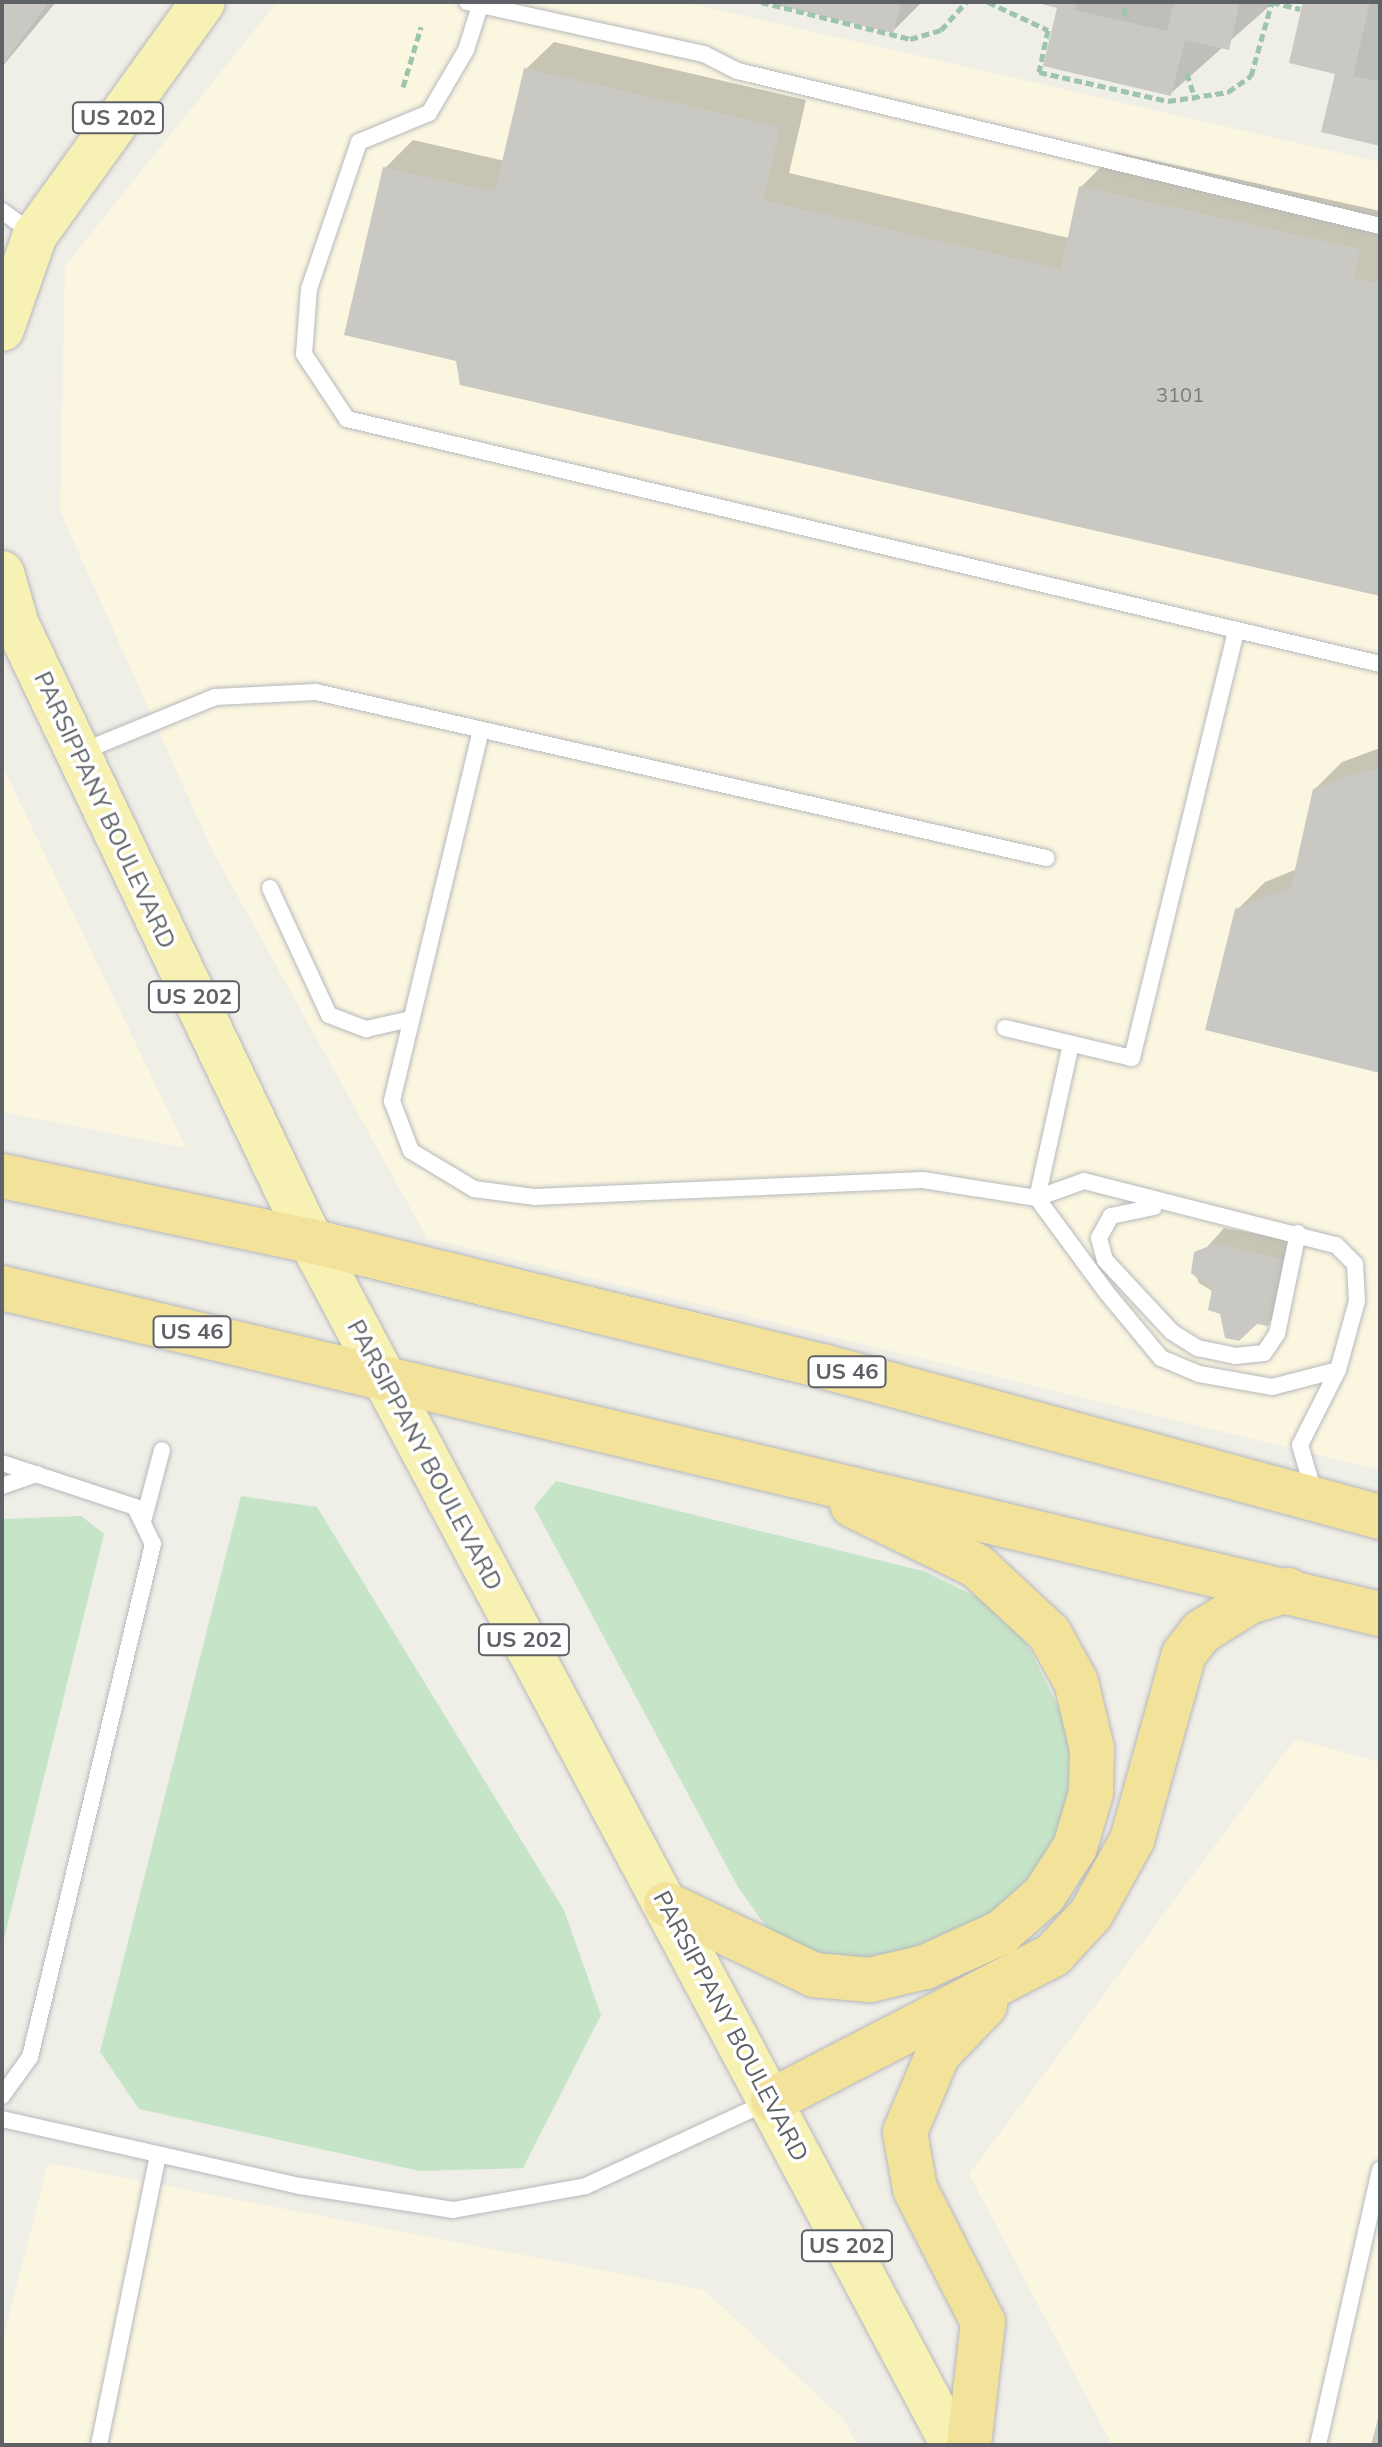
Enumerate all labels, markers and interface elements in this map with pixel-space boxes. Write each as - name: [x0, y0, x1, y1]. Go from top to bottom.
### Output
- road number: US 202: [70, 100, 166, 136]
- house number: 3101: [1156, 382, 1204, 406]
- street label: PARSIPPANY BOULEVARD: [28, 667, 182, 953]
- road number: US 202: [146, 979, 242, 1015]
- road number: US 46: [152, 1314, 232, 1350]
- street label: PARSIPPANY BOULEVARD: [341, 1315, 509, 1595]
- road number: US 46: [807, 1354, 887, 1390]
- road number: US 202: [476, 1622, 572, 1658]
- street label: PARSIPPANY BOULEVARD: [647, 1886, 815, 2166]
- road number: US 202: [799, 2228, 895, 2264]

